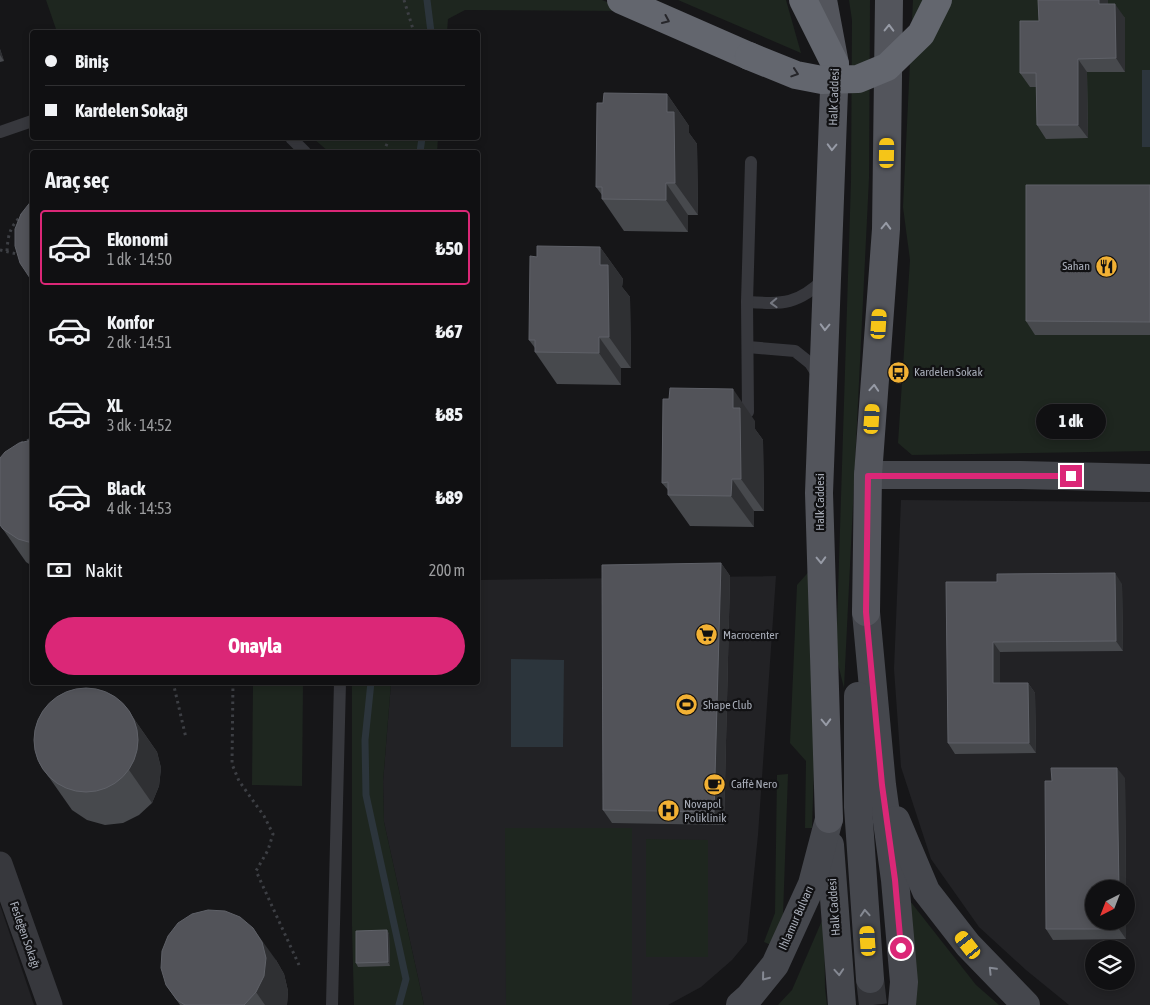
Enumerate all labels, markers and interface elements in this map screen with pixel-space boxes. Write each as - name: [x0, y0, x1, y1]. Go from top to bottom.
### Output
- one-way arrow: [661, 13, 670, 24]
- one-way arrow: [884, 24, 894, 32]
- text: Biniş: [75, 50, 109, 72]
- one-way arrow: [790, 68, 798, 78]
- street label: Halk Caddesi: [826, 68, 842, 126]
- text: Kardelen Sokağı: [75, 99, 188, 121]
- car: [879, 138, 894, 168]
- one-way arrow: [827, 144, 837, 152]
- text: Araç seç: [45, 167, 109, 193]
- one-way arrow: [881, 222, 892, 230]
- icon: car: [47, 225, 92, 270]
- text: Ekonomi: [107, 228, 168, 250]
- text: ₺50: [436, 237, 463, 259]
- text: 1 dk · 14:50: [107, 250, 172, 268]
- restaurant icon: Sahan: [1094, 254, 1118, 278]
- place label: Sahan: [1062, 259, 1090, 273]
- one-way arrow: [770, 297, 778, 308]
- icon: car: [47, 308, 92, 353]
- car: [870, 309, 887, 339]
- text: Konfor: [107, 311, 154, 333]
- text: ₺67: [436, 320, 463, 342]
- one-way arrow: [820, 324, 830, 332]
- text: 2 dk · 14:51: [107, 333, 172, 351]
- bus stop icon: Kardelen Sokak: [886, 360, 910, 384]
- place label: Kardelen Sokak: [914, 365, 983, 379]
- one-way arrow: [869, 384, 880, 392]
- icon: car: [47, 391, 92, 436]
- text: XL: [107, 394, 123, 416]
- text: ₺85: [436, 403, 463, 425]
- car: [863, 404, 880, 434]
- callout: 1 dk: [1036, 404, 1106, 438]
- text: 1 dk: [1059, 412, 1083, 430]
- text: 3 dk · 14:52: [107, 416, 172, 434]
- route end: [1060, 465, 1082, 487]
- street label: Halk Caddesi: [813, 473, 827, 531]
- icon: car: [47, 474, 92, 519]
- text: Black: [107, 477, 145, 499]
- text: ₺89: [436, 486, 463, 508]
- text: 4 dk · 14:53: [107, 499, 172, 517]
- icon: cash: [45, 556, 73, 584]
- one-way arrow: [815, 556, 826, 564]
- text: Nakit: [85, 559, 123, 581]
- text: 200 m: [429, 561, 465, 579]
- button: Onayla: [45, 617, 465, 675]
- supermarket icon: Macrocenter: [695, 623, 719, 647]
- place label: Macrocenter: [723, 628, 779, 642]
- sports icon: Shape Club: [675, 693, 699, 717]
- place label: Shape Club: [703, 698, 753, 712]
- one-way arrow: [820, 718, 831, 726]
- cafe icon: Caffè Nero: [703, 772, 727, 796]
- place label: Caffè Nero: [731, 777, 778, 791]
- place label: Novapol Poliklinik: [684, 797, 727, 825]
- hospital icon: Novapol Poliklinik: [656, 799, 680, 823]
- street label: Halk Caddesi: [825, 878, 843, 936]
- north arrow: [1085, 880, 1135, 930]
- map controls: [1085, 880, 1135, 990]
- street label: Ihlamur Bulvarı: [776, 884, 816, 952]
- street label: Fesleğen Sokağı: [7, 900, 43, 970]
- one-way arrow: [860, 909, 871, 917]
- car: [859, 926, 876, 956]
- car: [952, 929, 983, 961]
- route start: [890, 937, 912, 959]
- button: layers: [1085, 940, 1135, 990]
- one-way arrow: [989, 967, 998, 976]
- one-way arrow: [833, 969, 844, 977]
- one-way arrow: [762, 971, 771, 980]

